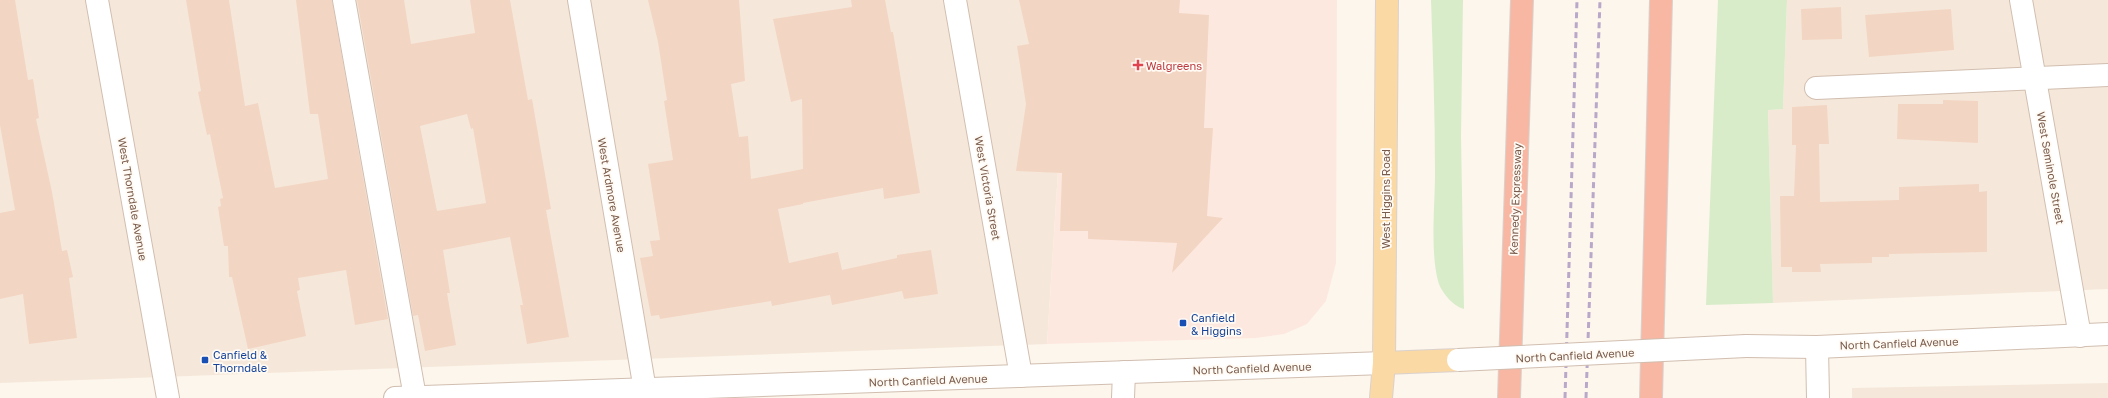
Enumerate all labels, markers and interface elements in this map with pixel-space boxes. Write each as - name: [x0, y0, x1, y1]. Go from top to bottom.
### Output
- place label: Walgreens: [1146, 59, 1202, 72]
- marker: Walgreens: [1133, 60, 1143, 70]
- street label: West Seminole Street: [2035, 111, 2067, 225]
- street label: West Victoria Street: [972, 135, 1004, 241]
- street label: West Thorndale Avenue: [116, 136, 150, 262]
- street label: West Ardmore Avenue: [596, 137, 628, 253]
- street label: Kennedy Expressway: [1507, 143, 1523, 255]
- street label: West Higgins Road: [1379, 149, 1392, 249]
- place label: Canfield & Higgins: [1191, 311, 1242, 337]
- marker: Canfield & Higgins: [1178, 318, 1188, 328]
- street label: North Canfield Avenue: [1839, 334, 1959, 352]
- street label: North Canfield Avenue: [1515, 345, 1635, 365]
- place label: Canfield & Thorndale: [213, 348, 268, 374]
- marker: Canfield & Thorndale: [200, 355, 210, 365]
- street label: North Canfield Avenue: [1192, 359, 1312, 377]
- street label: North Canfield Avenue: [868, 371, 988, 389]

